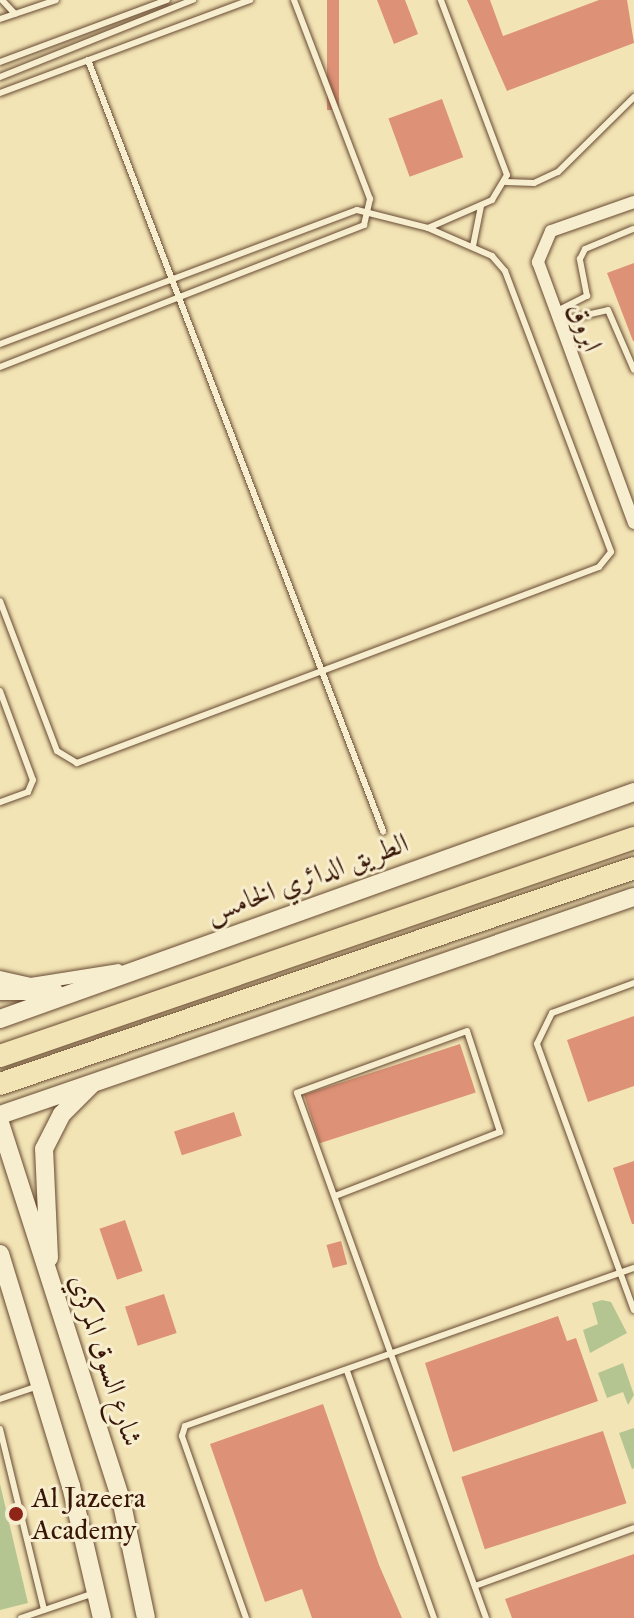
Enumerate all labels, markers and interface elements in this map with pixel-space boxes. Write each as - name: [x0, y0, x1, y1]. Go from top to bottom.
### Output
- street label: ابروق: [560, 298, 610, 356]
- street label: الطريق الدائري الخامس: [201, 826, 413, 930]
- street label: شارع السوق المركزي: [62, 1270, 150, 1450]
- place label: Al Jazeera Academy: [32, 1481, 146, 1547]
- marker: Al Jazeera Academy: [7, 1505, 25, 1523]

